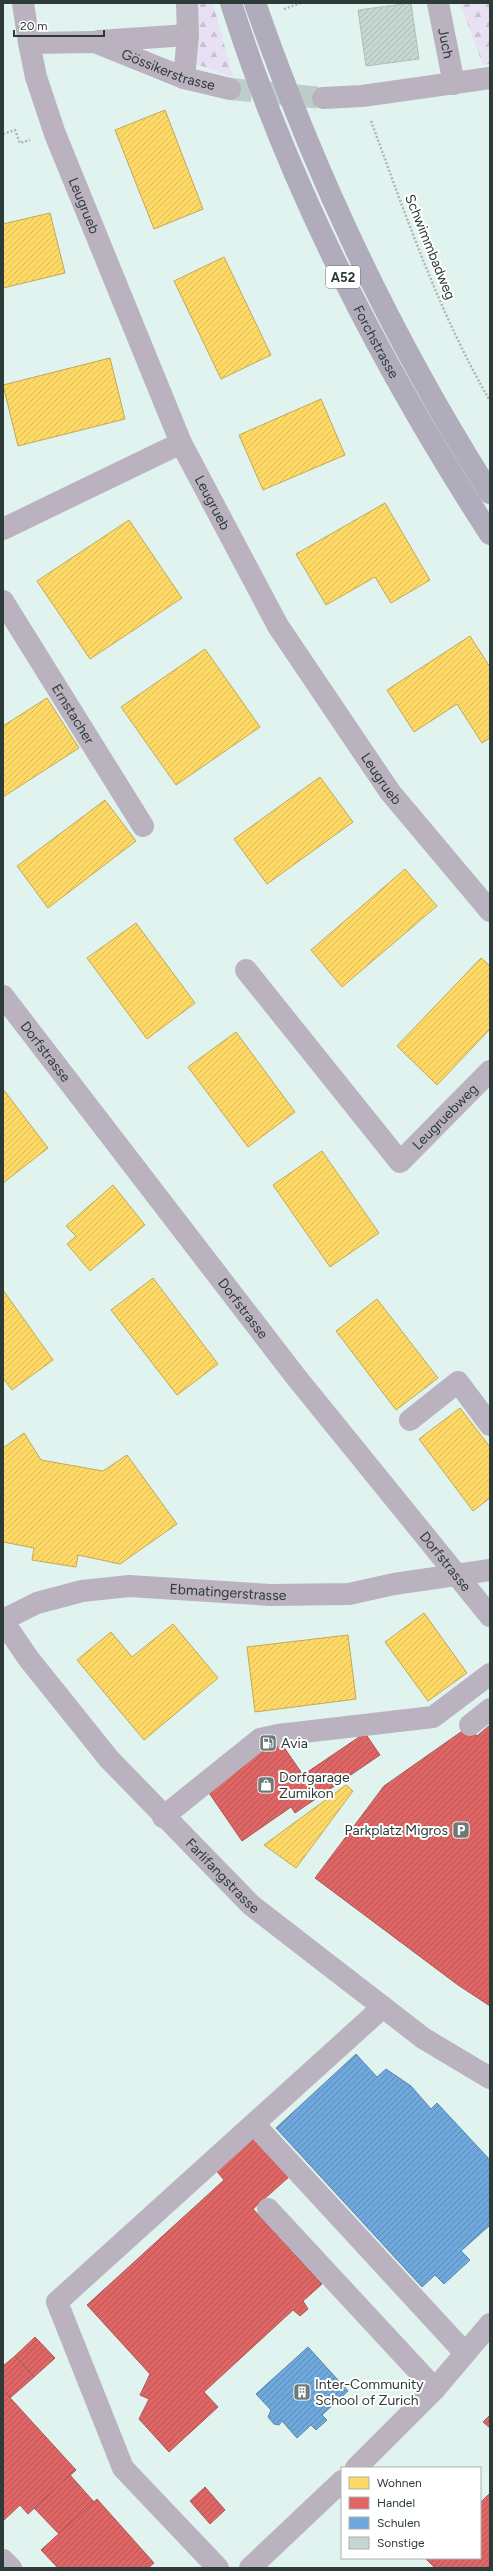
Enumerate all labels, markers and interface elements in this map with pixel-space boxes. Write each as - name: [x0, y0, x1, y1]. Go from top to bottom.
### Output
- scale bar: [14, 12, 104, 38]
- text: 20 m: [20, 19, 48, 33]
- street label: Juch: [435, 27, 457, 60]
- street label: Gössikerstrasse: [119, 45, 217, 94]
- street label: Leugrueb: [65, 175, 103, 236]
- street label: Schwimmbadweg: [401, 192, 459, 302]
- road number: A52: [326, 266, 360, 288]
- street label: Forchstrasse: [350, 302, 403, 381]
- street label: Leugrueb: [191, 472, 234, 533]
- street label: Ernstacher: [48, 681, 98, 747]
- street label: Leugrueb: [357, 749, 405, 808]
- street label: Dorfstrasse: [17, 1018, 75, 1086]
- street label: Leugruebweg: [409, 1080, 481, 1153]
- street label: Dorfstrasse: [214, 1275, 272, 1342]
- street label: Dorfstrasse: [416, 1528, 475, 1595]
- street label: Ebmatingerstrasse: [169, 1580, 287, 1604]
- fuel station icon: Avia: [258, 1733, 278, 1753]
- place label: Avia: [281, 1735, 308, 1752]
- place label: Dorfgarage Zumikon: [279, 1769, 350, 1802]
- shop icon: Dorfgarage Zumikon: [256, 1775, 276, 1795]
- parking icon: Parkplatz Migros: [451, 1820, 471, 1840]
- place label: Parkplatz Migros: [345, 1822, 448, 1839]
- street label: Farlifangstrasse: [182, 1835, 263, 1917]
- place label: Inter-Community School of Zurich: [315, 2376, 424, 2409]
- building icon: Inter-Community School of Zurich: [292, 2382, 312, 2402]
- legend: [341, 2467, 481, 2559]
- text: Wohnen: [377, 2476, 422, 2490]
- text: Handel: [377, 2496, 415, 2510]
- text: Schulen: [377, 2516, 420, 2530]
- text: Sonstige: [377, 2536, 425, 2550]

